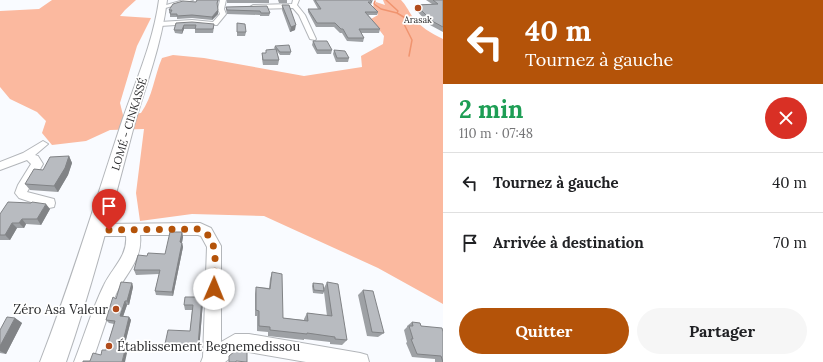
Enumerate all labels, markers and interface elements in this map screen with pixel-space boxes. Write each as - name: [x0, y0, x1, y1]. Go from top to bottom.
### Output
- marker: Arasak: [413, 3, 423, 13]
- text: 40 m: [525, 13, 591, 49]
- place label: Arasak: [403, 14, 432, 25]
- icon: left: [459, 16, 511, 68]
- text: Tournez à gauche: [525, 48, 673, 71]
- street label: LOMÉ - CINKASSÉ: [108, 76, 150, 172]
- text: 2 min: [459, 94, 523, 125]
- button: close: [765, 97, 807, 139]
- text: 110 m · 07:48: [459, 125, 533, 142]
- icon: left: [459, 172, 481, 194]
- text: Tournez à gauche: [493, 173, 619, 192]
- text: 40 m: [772, 173, 807, 192]
- pin: [92, 189, 126, 230]
- icon: arrive: [98, 195, 120, 217]
- icon: arrive: [459, 232, 481, 254]
- text: Arrivée à destination: [493, 233, 644, 252]
- text: 70 m: [773, 233, 807, 252]
- position arrow: [193, 268, 235, 310]
- place label: Zéro Asa Valeur: [13, 301, 108, 318]
- marker: Zéro Asa Valeur: [111, 304, 121, 314]
- button: Quitter: [459, 308, 629, 354]
- button: Partager: [637, 308, 807, 354]
- place label: Établissement Begnemedissou: [117, 338, 300, 355]
- marker: Établissement Begnemedissou: [104, 341, 114, 351]

